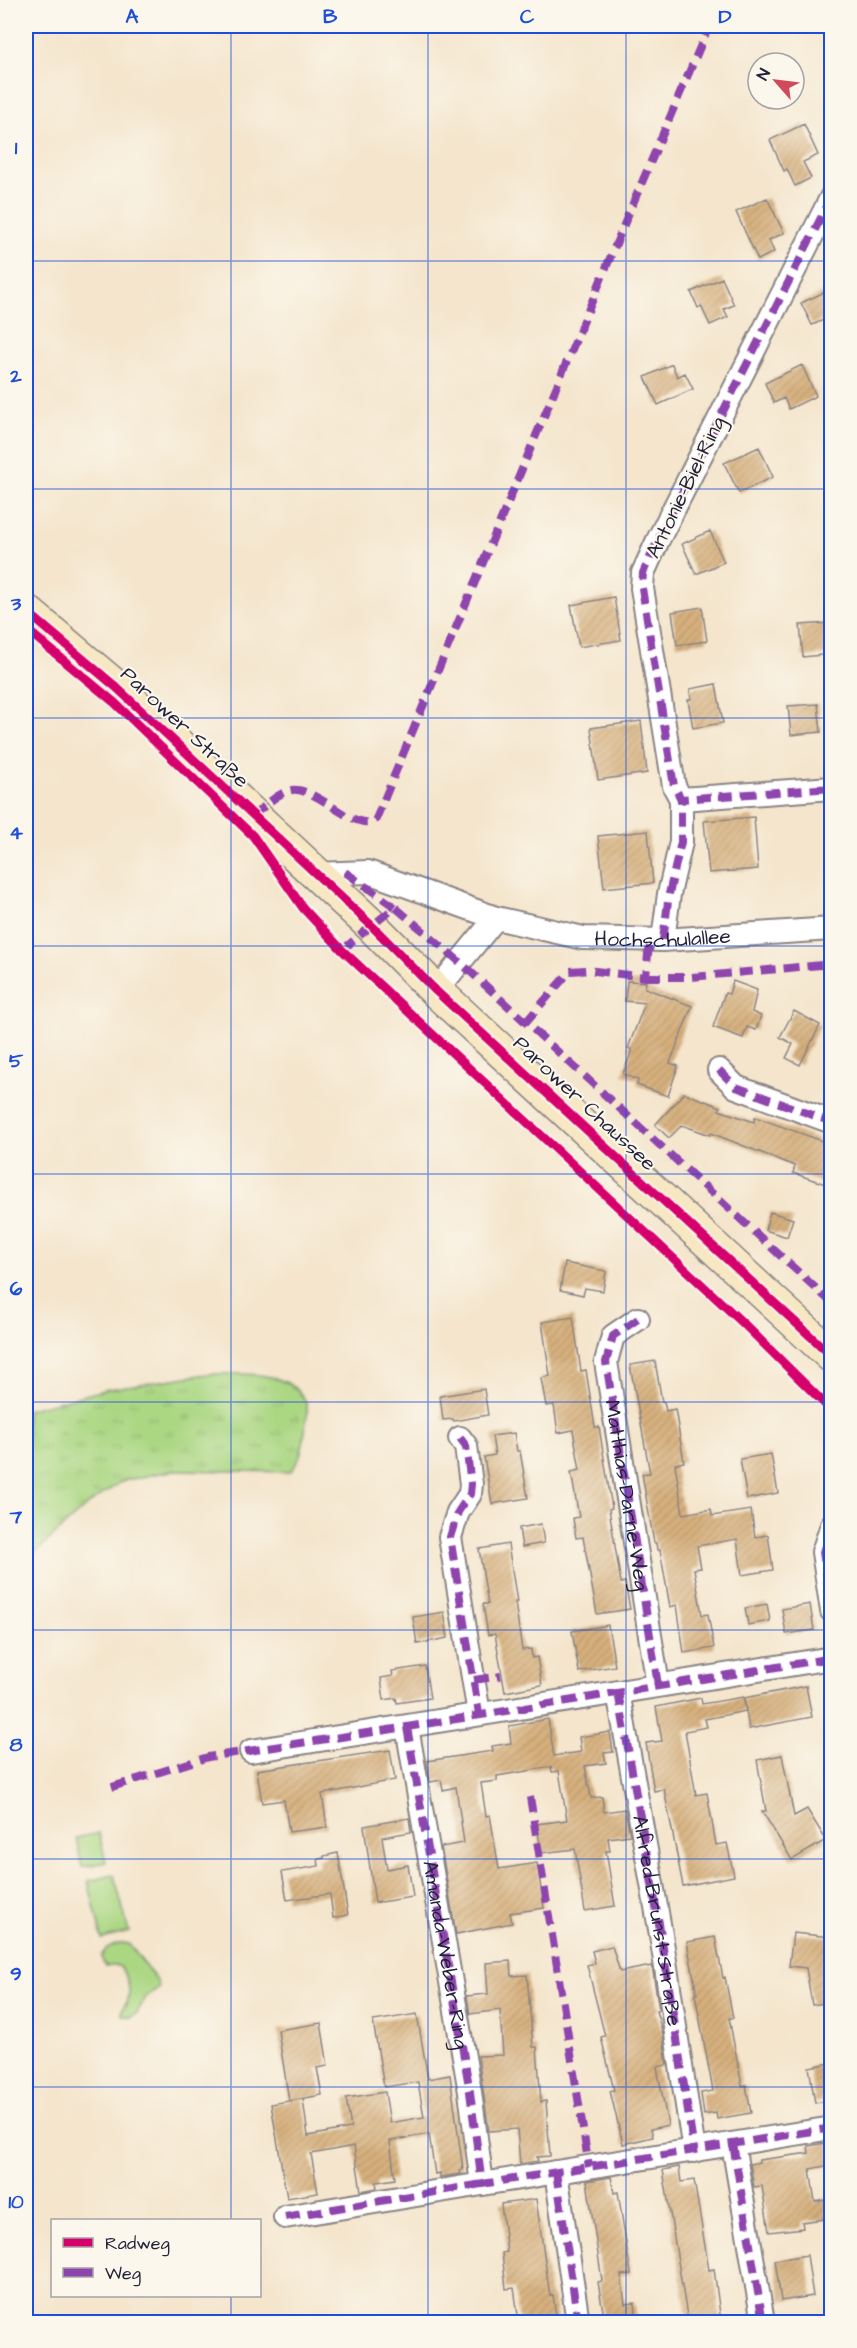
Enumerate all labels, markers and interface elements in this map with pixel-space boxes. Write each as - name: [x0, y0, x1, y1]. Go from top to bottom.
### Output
- text: A: [126, 3, 139, 31]
- text: B: [323, 3, 338, 31]
- text: C: [520, 3, 535, 31]
- text: D: [719, 3, 732, 31]
- north arrow: [746, 51, 806, 111]
- text: N: [752, 65, 776, 84]
- text: 1: [15, 134, 18, 162]
- text: 2: [9, 362, 22, 390]
- street label: Antonie-Biel-Ring: [639, 411, 734, 564]
- text: 3: [10, 590, 22, 618]
- street label: Parower Straße: [114, 660, 255, 795]
- text: 4: [9, 819, 23, 847]
- street label: Hochschulallee: [594, 922, 732, 955]
- street label: Parower Chaussee: [507, 1029, 663, 1177]
- text: 5: [9, 1047, 24, 1075]
- text: 6: [10, 1275, 23, 1303]
- street label: Matthias-Darne-Weg: [597, 1398, 657, 1593]
- text: 7: [9, 1503, 23, 1531]
- text: 8: [10, 1731, 23, 1759]
- street label: Alfred-Brunst-Straße: [625, 1813, 689, 2028]
- street label: Amanda-Weber-Ring: [415, 1858, 476, 2052]
- text: 9: [10, 1960, 22, 1988]
- text: 10: [8, 2188, 24, 2216]
- legend: [51, 2219, 261, 2297]
- text: Radweg: [105, 2231, 170, 2257]
- text: Weg: [105, 2261, 141, 2287]

